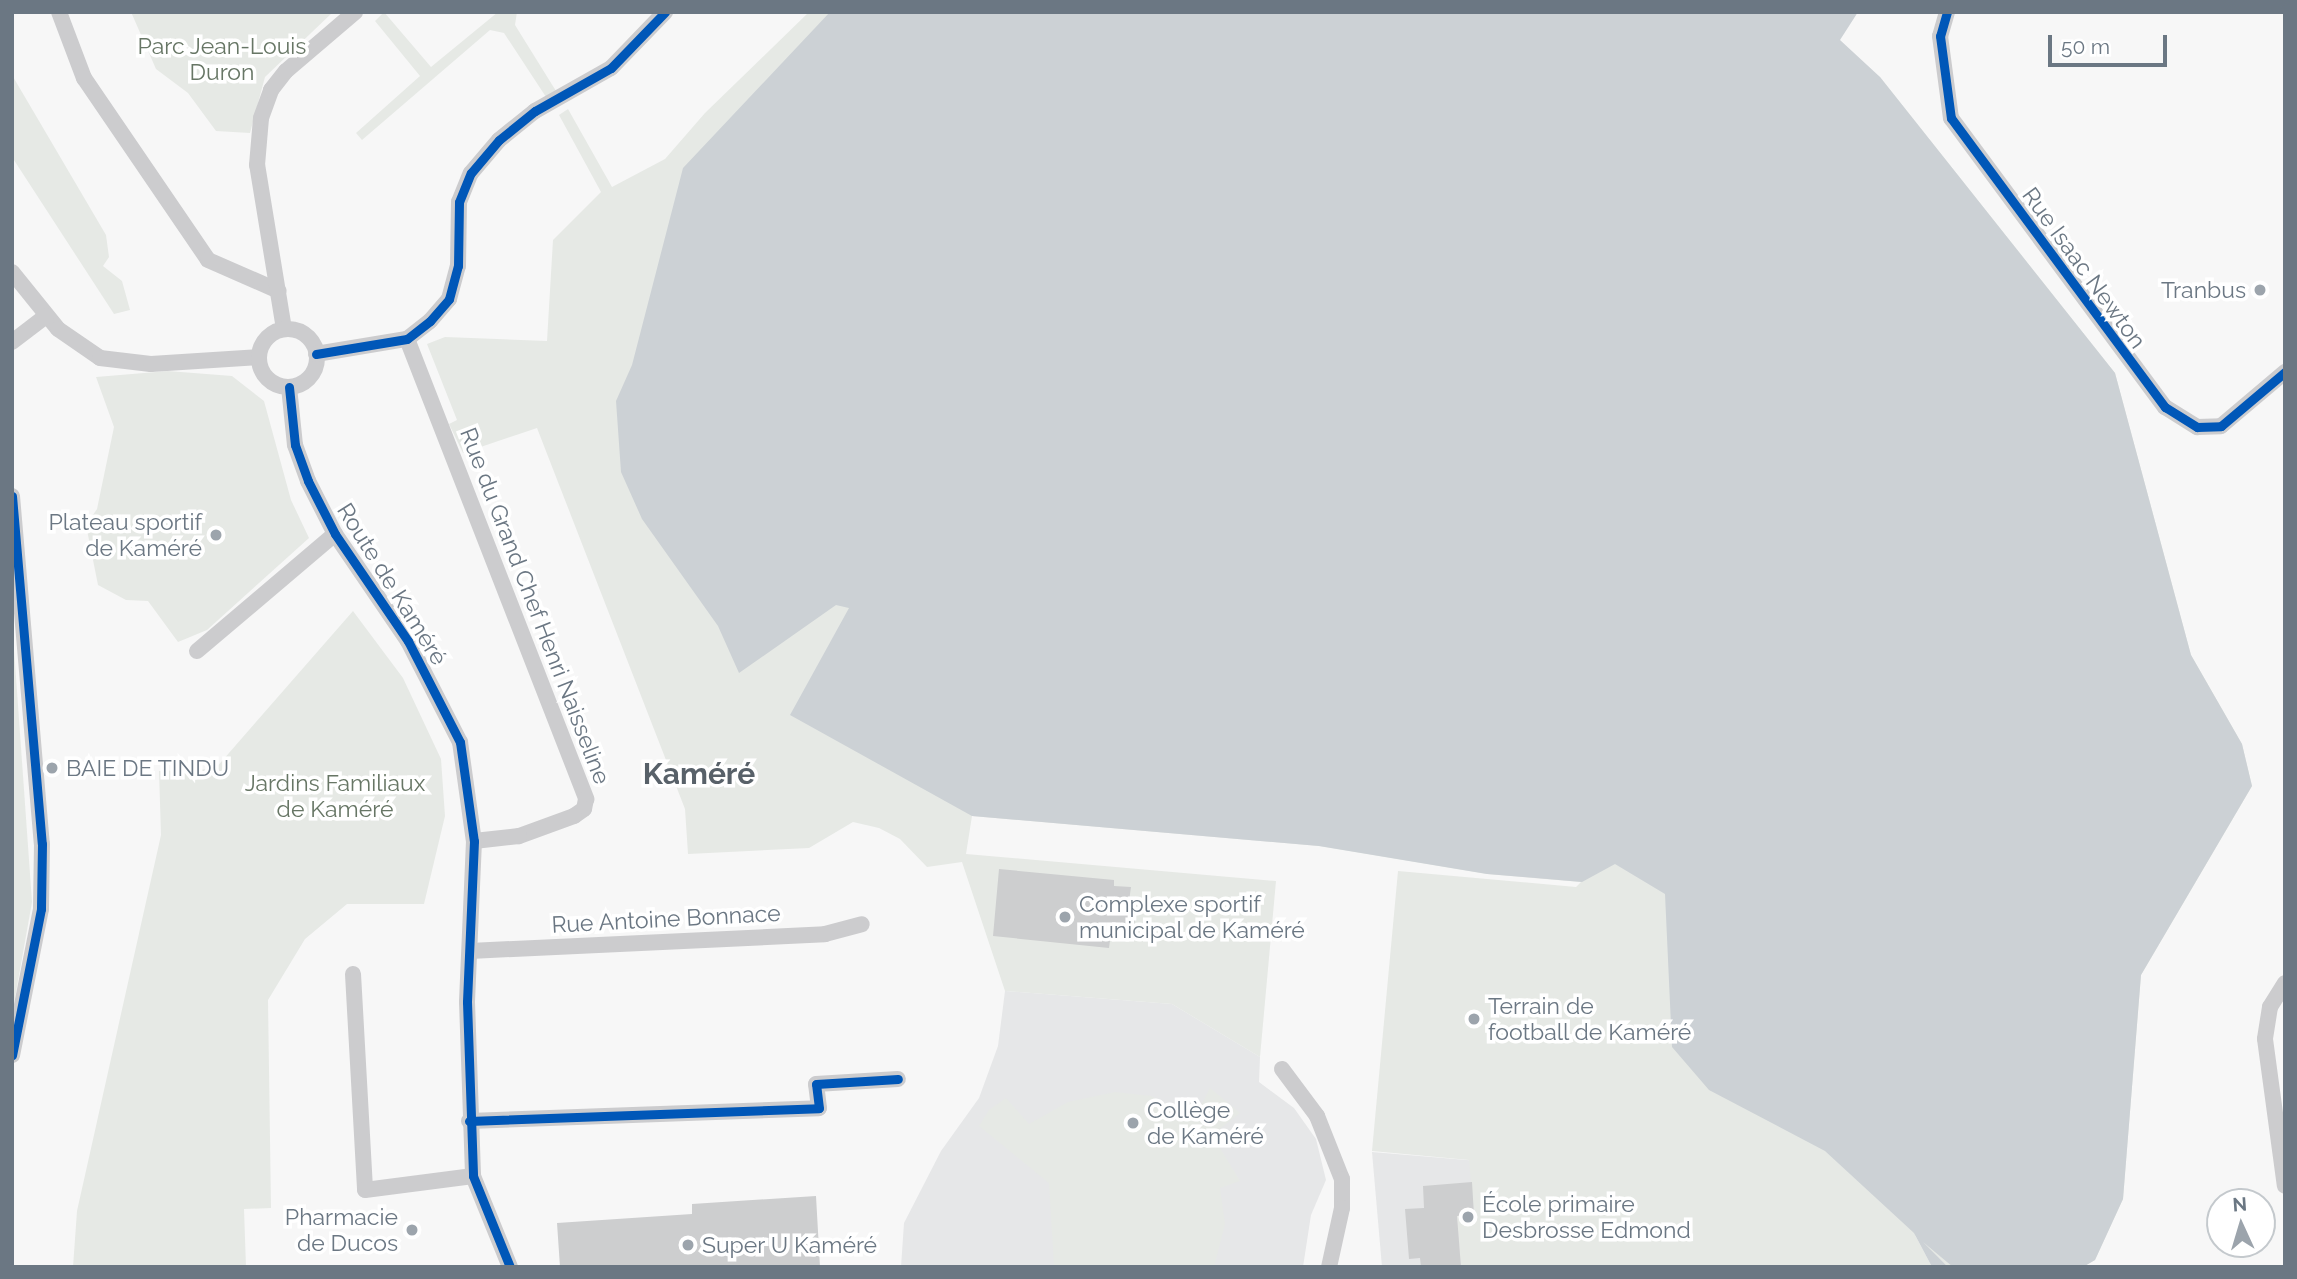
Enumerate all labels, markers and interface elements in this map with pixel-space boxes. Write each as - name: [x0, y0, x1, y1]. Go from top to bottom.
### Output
- scale bar: [2052, 21, 2171, 65]
- park label: Parc Jean-Louis Duron: [137, 32, 307, 86]
- text: 50 m: [2061, 34, 2110, 59]
- street label: Rue Isaac Newton: [2016, 182, 2152, 354]
- place label: Tranbus: [2161, 276, 2246, 304]
- marker: Tranbus: [2252, 282, 2268, 298]
- street label: Rue du Grand Chef Henri Naisseline: [454, 424, 616, 788]
- street label: Route de Kaméré: [331, 498, 453, 670]
- place label: Plateau sportif de Kaméré: [49, 508, 202, 562]
- marker: Plateau sportif de Kaméré: [208, 527, 224, 543]
- place label: BAIE DE TINDU: [66, 754, 230, 782]
- district label: Kaméré: [643, 756, 755, 792]
- marker: BAIE DE TINDU: [44, 760, 60, 776]
- park label: Jardins Familiaux de Kaméré: [245, 769, 425, 823]
- place label: Complexe sportif municipal de Kaméré: [1079, 890, 1306, 944]
- street label: Rue Antoine Bonnace: [550, 899, 782, 939]
- marker: Complexe sportif municipal de Kaméré: [1057, 909, 1073, 925]
- place label: Terrain de football de Kaméré: [1488, 992, 1692, 1046]
- marker: Terrain de football de Kaméré: [1466, 1011, 1482, 1027]
- place label: Collège de Kaméré: [1147, 1096, 1264, 1150]
- marker: Collège de Kaméré: [1125, 1115, 1141, 1131]
- north arrow: [2206, 1188, 2276, 1258]
- place label: École primaire Desbrosse Edmond: [1482, 1190, 1691, 1244]
- text: N: [2232, 1193, 2248, 1216]
- place label: Pharmacie de Ducos: [285, 1203, 398, 1257]
- marker: École primaire Desbrosse Edmond: [1460, 1209, 1476, 1225]
- marker: Pharmacie de Ducos: [404, 1222, 420, 1238]
- place label: Super U Kaméré: [702, 1231, 878, 1259]
- marker: Super U Kaméré: [680, 1237, 696, 1253]

